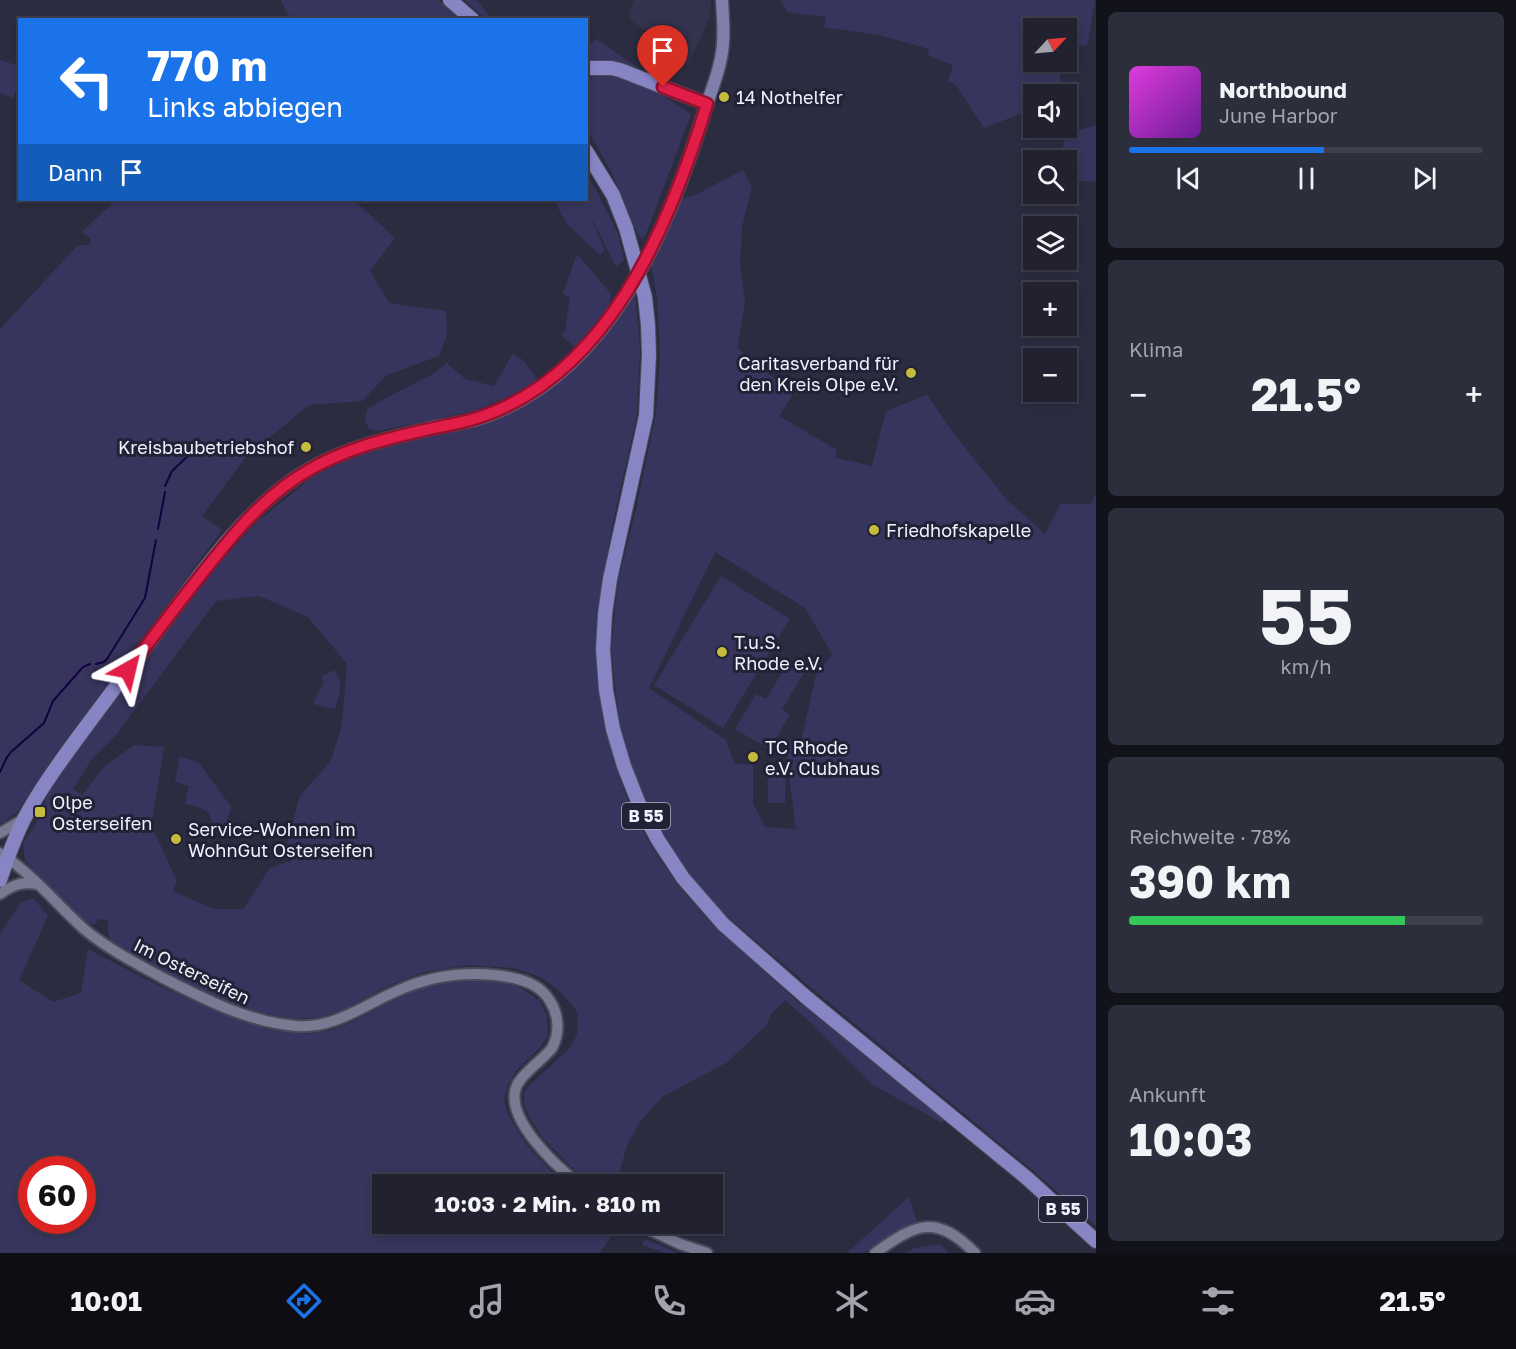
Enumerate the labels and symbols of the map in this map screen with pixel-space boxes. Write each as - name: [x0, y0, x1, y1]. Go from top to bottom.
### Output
- north arrow: [1023, 18, 1077, 72]
- pin: [637, 25, 688, 87]
- place label: 14 Nothelfer: [736, 86, 843, 108]
- marker: 14 Nothelfer: [717, 90, 731, 104]
- place label: Caritasverband für den Kreis Olpe e.V.: [738, 352, 899, 395]
- marker: Caritasverband für den Kreis Olpe e.V.: [904, 366, 918, 380]
- place label: Kreisbaubetriebshof: [118, 436, 294, 458]
- marker: Kreisbaubetriebshof: [299, 440, 313, 454]
- place label: Friedhofskapelle: [886, 519, 1031, 541]
- marker: Friedhofskapelle: [867, 523, 881, 537]
- place label: T.u.S. Rhode e.V.: [734, 631, 823, 674]
- position arrow: [96, 638, 160, 702]
- marker: T.u.S. Rhode e.V.: [715, 645, 729, 659]
- place label: TC Rhode e.V. Clubhaus: [765, 736, 880, 779]
- marker: TC Rhode e.V. Clubhaus: [746, 750, 760, 764]
- place label: Olpe Osterseifen: [52, 791, 152, 834]
- road number: B 55: [622, 803, 670, 829]
- marker: Olpe Osterseifen: [33, 805, 47, 819]
- place label: Service-Wohnen im WohnGut Osterseifen: [188, 818, 373, 861]
- marker: Service-Wohnen im WohnGut Osterseifen: [169, 832, 183, 846]
- street label: Im Osterseifen: [130, 933, 254, 1009]
- speed limit sign: 60: [18, 1156, 96, 1234]
- road number: B 55: [1039, 1196, 1087, 1222]

